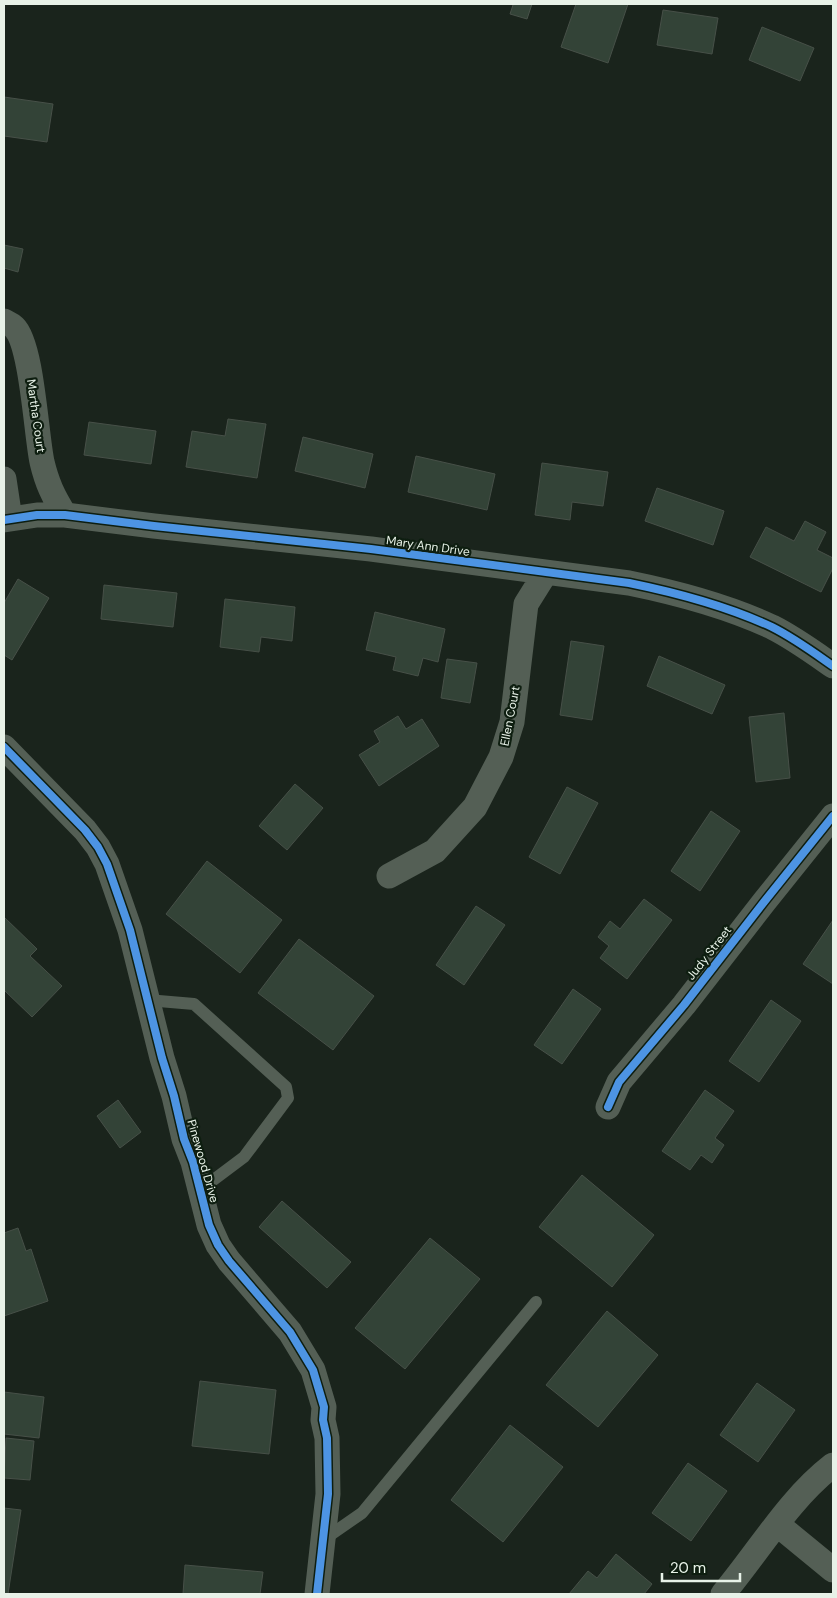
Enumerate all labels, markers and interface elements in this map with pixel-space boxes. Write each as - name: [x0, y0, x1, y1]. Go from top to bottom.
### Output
- street label: Martha Court: [23, 378, 49, 454]
- street label: Mary Ann Drive: [385, 532, 471, 560]
- street label: Ellen Court: [496, 684, 524, 747]
- street label: Judy Street: [683, 923, 735, 983]
- street label: Pinewood Drive: [184, 1118, 223, 1205]
- scale bar: [662, 1550, 740, 1582]
- text: 20 m: [670, 1558, 706, 1578]

